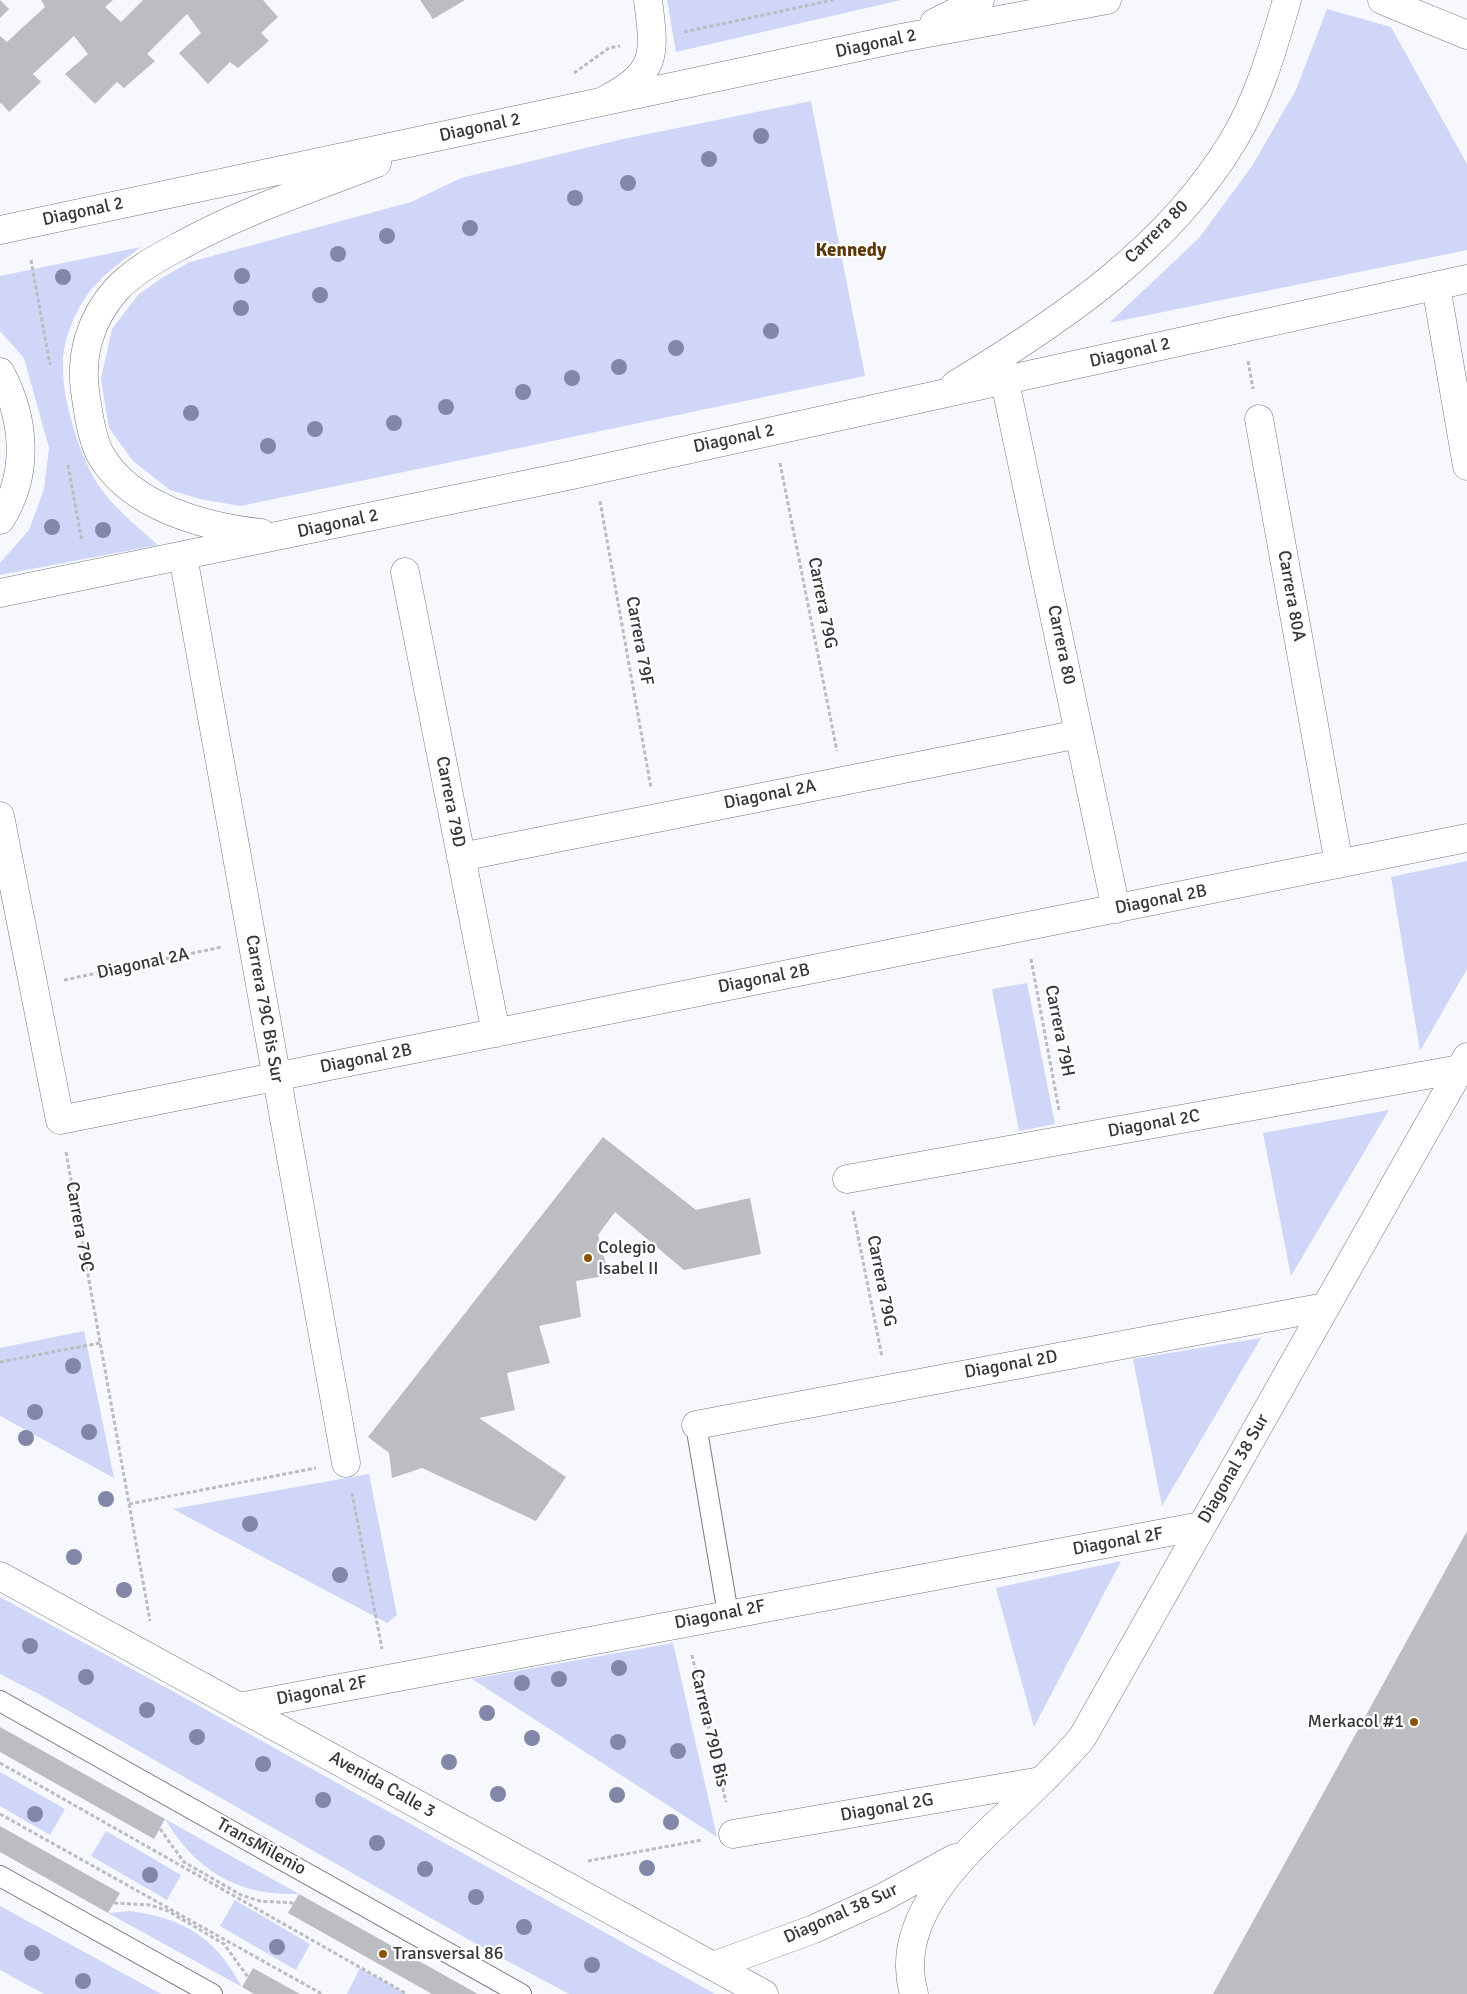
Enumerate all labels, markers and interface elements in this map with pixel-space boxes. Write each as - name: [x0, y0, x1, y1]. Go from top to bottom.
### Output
- street label: Diagonal 2: [833, 25, 919, 63]
- street label: Diagonal 2: [437, 109, 523, 147]
- street label: Diagonal 2: [40, 193, 126, 231]
- street label: Carrera 80: [1121, 196, 1193, 268]
- district label: Kennedy: [816, 240, 886, 262]
- street label: Diagonal 2: [1087, 333, 1173, 373]
- street label: Diagonal 2: [691, 420, 777, 458]
- street label: Diagonal 2: [295, 505, 381, 543]
- street label: Carrera 80A: [1272, 549, 1310, 643]
- street label: Carrera 79G: [803, 556, 841, 650]
- street label: Carrera 79F: [621, 595, 657, 687]
- street label: Carrera 80: [1042, 603, 1080, 687]
- street label: Carrera 79D: [431, 755, 469, 849]
- street label: Diagonal 2A: [722, 775, 818, 815]
- street label: Diagonal 2B: [1113, 881, 1209, 919]
- street label: Carrera 79C Bis Sur: [240, 933, 288, 1085]
- street label: Diagonal 2A: [95, 944, 191, 984]
- street label: Diagonal 2B: [716, 960, 812, 998]
- street label: Carrera 79H: [1040, 983, 1078, 1079]
- street label: Diagonal 2B: [318, 1040, 414, 1078]
- street label: Diagonal 2C: [1106, 1105, 1202, 1143]
- street label: Carrera 79C: [60, 1180, 98, 1274]
- street label: Carrera 79G: [862, 1234, 900, 1328]
- place label: Colegio Isabel II: [598, 1237, 659, 1280]
- marker: Colegio Isabel II: [582, 1252, 594, 1264]
- street label: Diagonal 2D: [963, 1346, 1059, 1384]
- street label: Diagonal 38 Sur: [1194, 1411, 1274, 1527]
- street label: Diagonal 2F: [1071, 1523, 1165, 1561]
- street label: Diagonal 2F: [673, 1596, 767, 1634]
- street label: Carrera 79D Bis: [685, 1667, 733, 1789]
- street label: Diagonal 2F: [275, 1672, 369, 1710]
- place label: Merkacol #1: [1307, 1711, 1404, 1733]
- marker: Merkacol #1: [1408, 1716, 1420, 1728]
- street label: Avenida Calle 3: [325, 1747, 439, 1823]
- street label: Diagonal 2G: [839, 1789, 935, 1827]
- street label: TransMilenio: [213, 1814, 309, 1880]
- street label: Diagonal 38 Sur: [781, 1879, 901, 1949]
- place label: Transversal 86: [393, 1943, 504, 1965]
- marker: Transversal 86: [377, 1948, 389, 1960]

